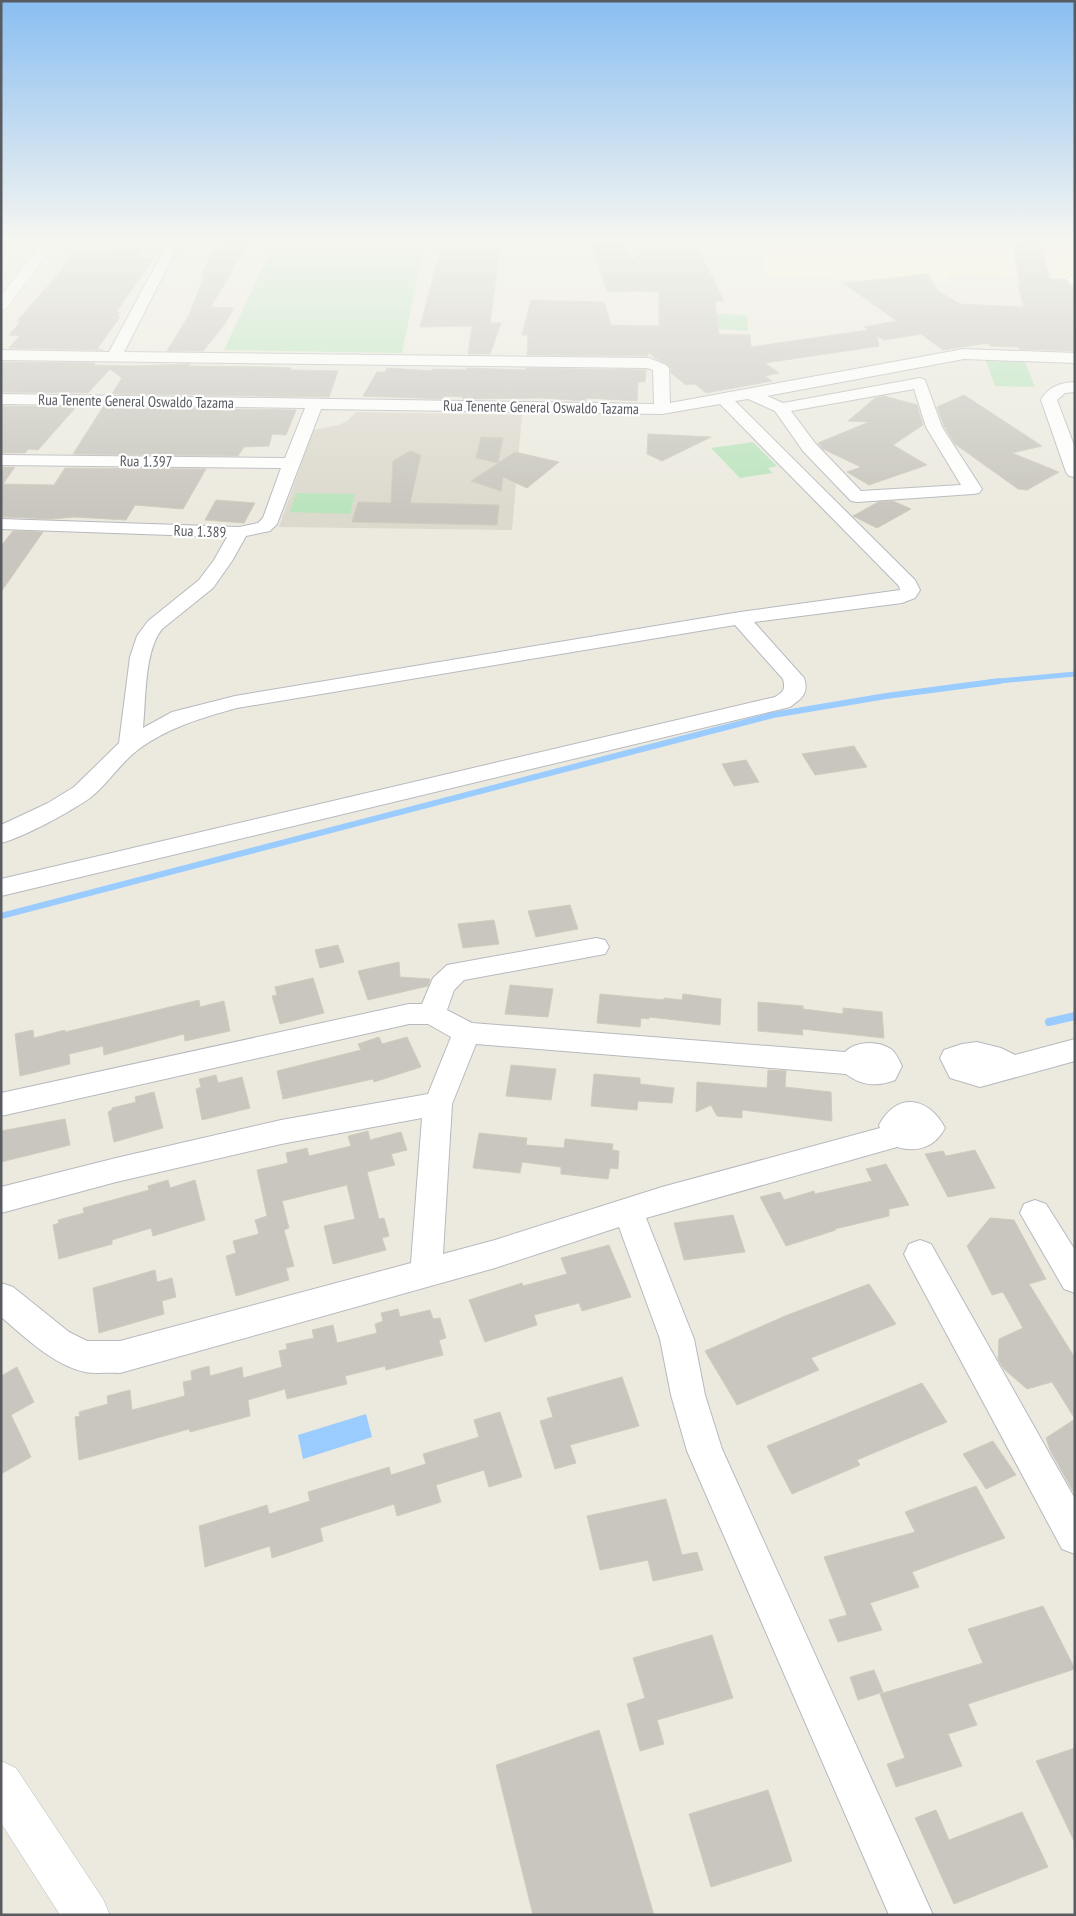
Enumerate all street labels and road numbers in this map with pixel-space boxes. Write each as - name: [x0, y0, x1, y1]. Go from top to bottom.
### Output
- street label: Rua Tenente General Oswaldo Tazama: [38, 390, 234, 412]
- street label: Rua Tenente General Oswaldo Tazama: [443, 396, 639, 418]
- street label: Rua 1.397: [120, 451, 172, 471]
- street label: Rua 1.389: [173, 521, 227, 541]

